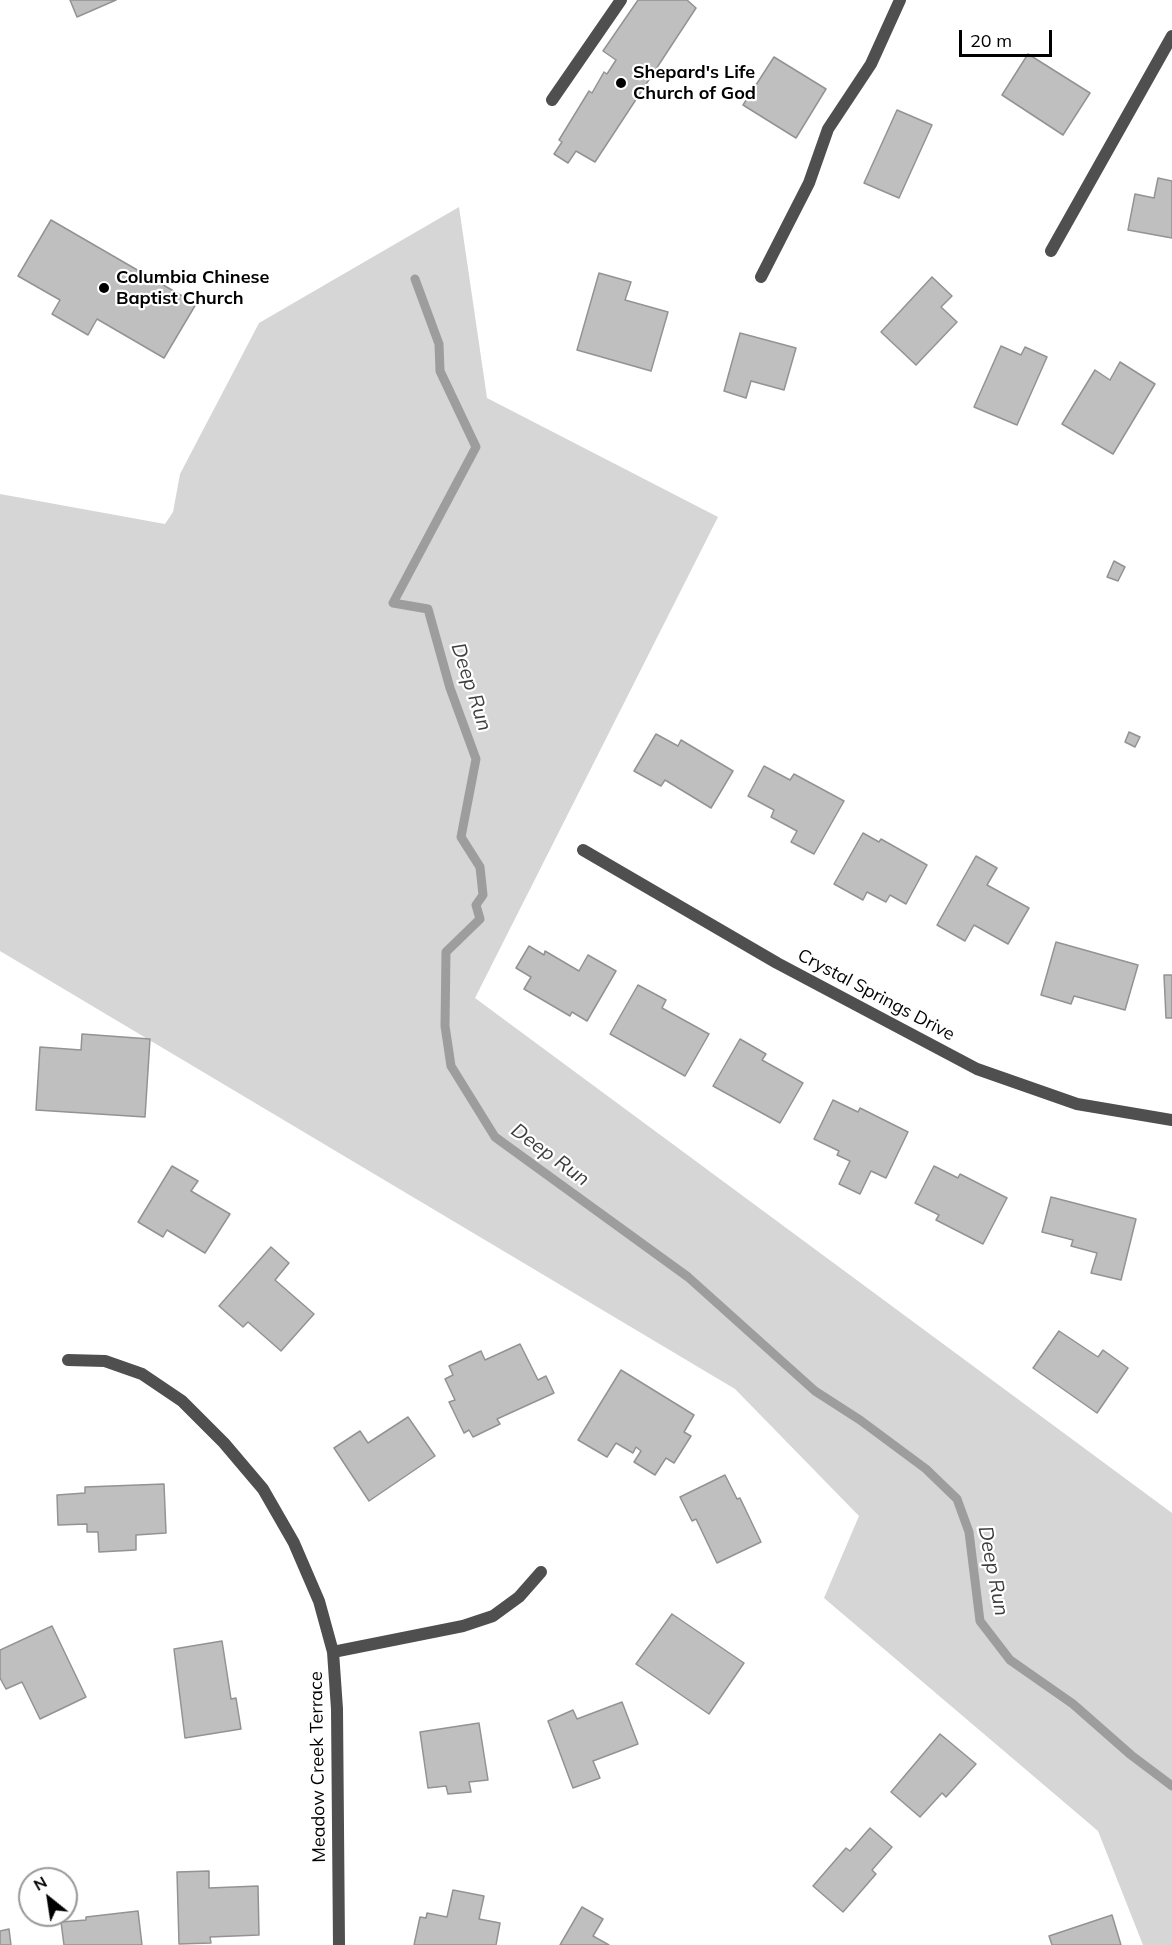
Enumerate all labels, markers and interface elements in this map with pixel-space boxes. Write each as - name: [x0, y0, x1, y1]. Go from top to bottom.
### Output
- scale bar: [962, 18, 1055, 56]
- text: 20 m: [970, 29, 1012, 52]
- place label: Shepard's Life Church of God: [633, 62, 756, 104]
- marker: Shepard's Life Church of God: [614, 76, 628, 90]
- place label: Columbia Chinese Baptist Church: [116, 267, 269, 310]
- marker: Columbia Chinese Baptist Church: [97, 281, 111, 295]
- water label: Deep Run: [446, 640, 496, 734]
- street label: Crystal Springs Drive: [794, 944, 958, 1046]
- water label: Deep Run: [506, 1119, 594, 1191]
- water label: Deep Run: [973, 1524, 1013, 1618]
- street label: Meadow Creek Terrace: [306, 1671, 330, 1863]
- north arrow: [18, 1867, 78, 1927]
- text: N: [30, 1871, 50, 1895]

